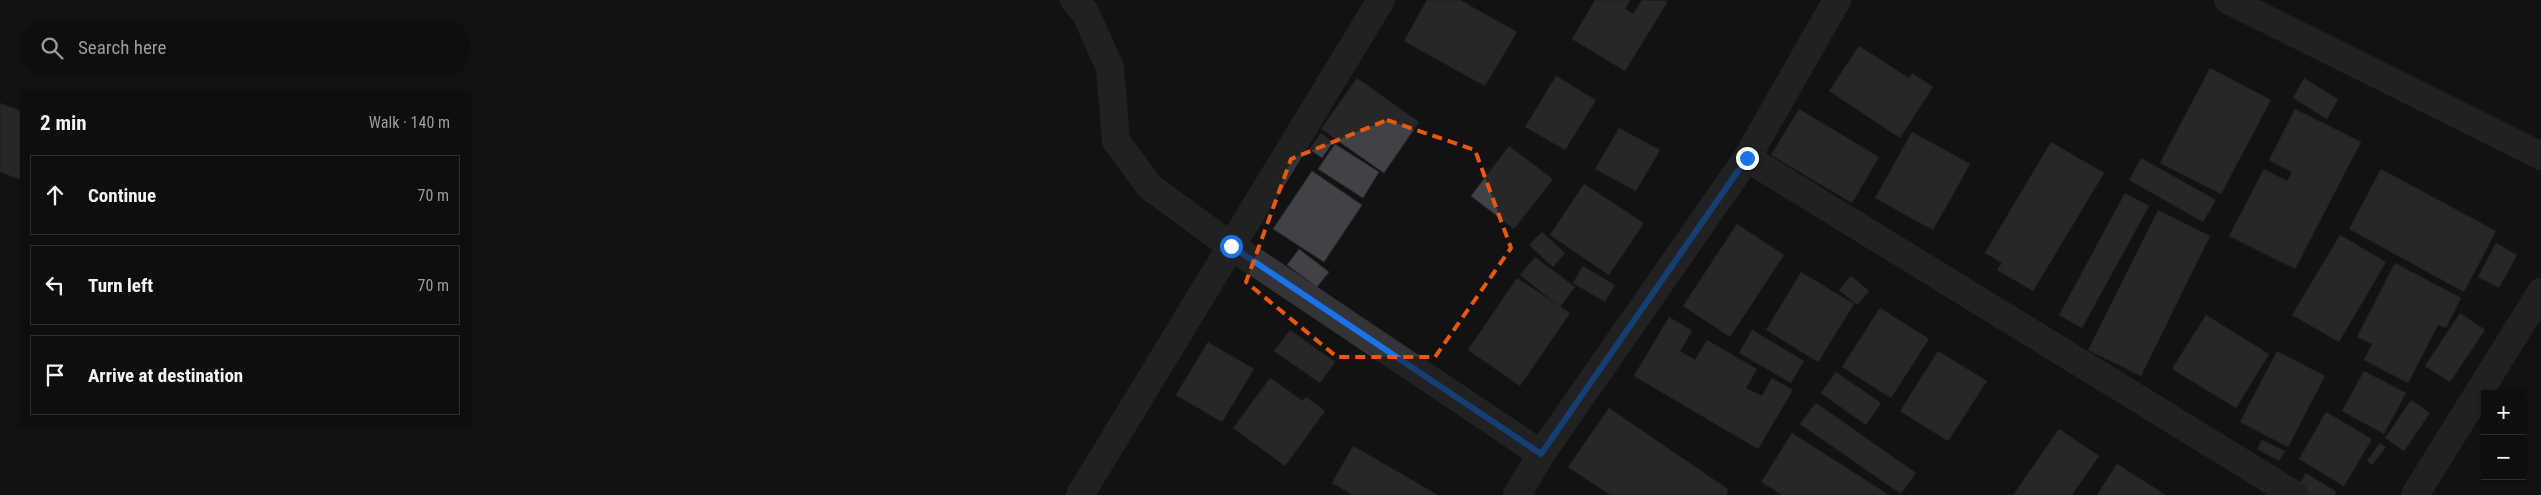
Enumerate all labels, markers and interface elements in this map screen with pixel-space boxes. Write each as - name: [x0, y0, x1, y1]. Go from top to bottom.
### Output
- search box: [20, 20, 470, 75]
- icon: search: [38, 34, 66, 62]
- text: Search here: [78, 36, 166, 59]
- text: 2 min: [40, 111, 87, 135]
- text: Walk · 140 m: [369, 113, 450, 132]
- route end: [1736, 147, 1759, 170]
- icon: ahead: [41, 181, 69, 209]
- text: Continue: [88, 184, 156, 207]
- text: 70 m: [417, 186, 449, 205]
- route start: [1220, 235, 1243, 258]
- icon: left: [41, 271, 69, 299]
- text: Turn left: [88, 274, 153, 297]
- text: 70 m: [417, 276, 449, 295]
- icon: arrive: [41, 361, 69, 389]
- text: Arrive at destination: [88, 364, 243, 387]
- map controls: [2481, 390, 2526, 480]
- button: +: [2481, 390, 2526, 435]
- button: −: [2481, 435, 2526, 480]

